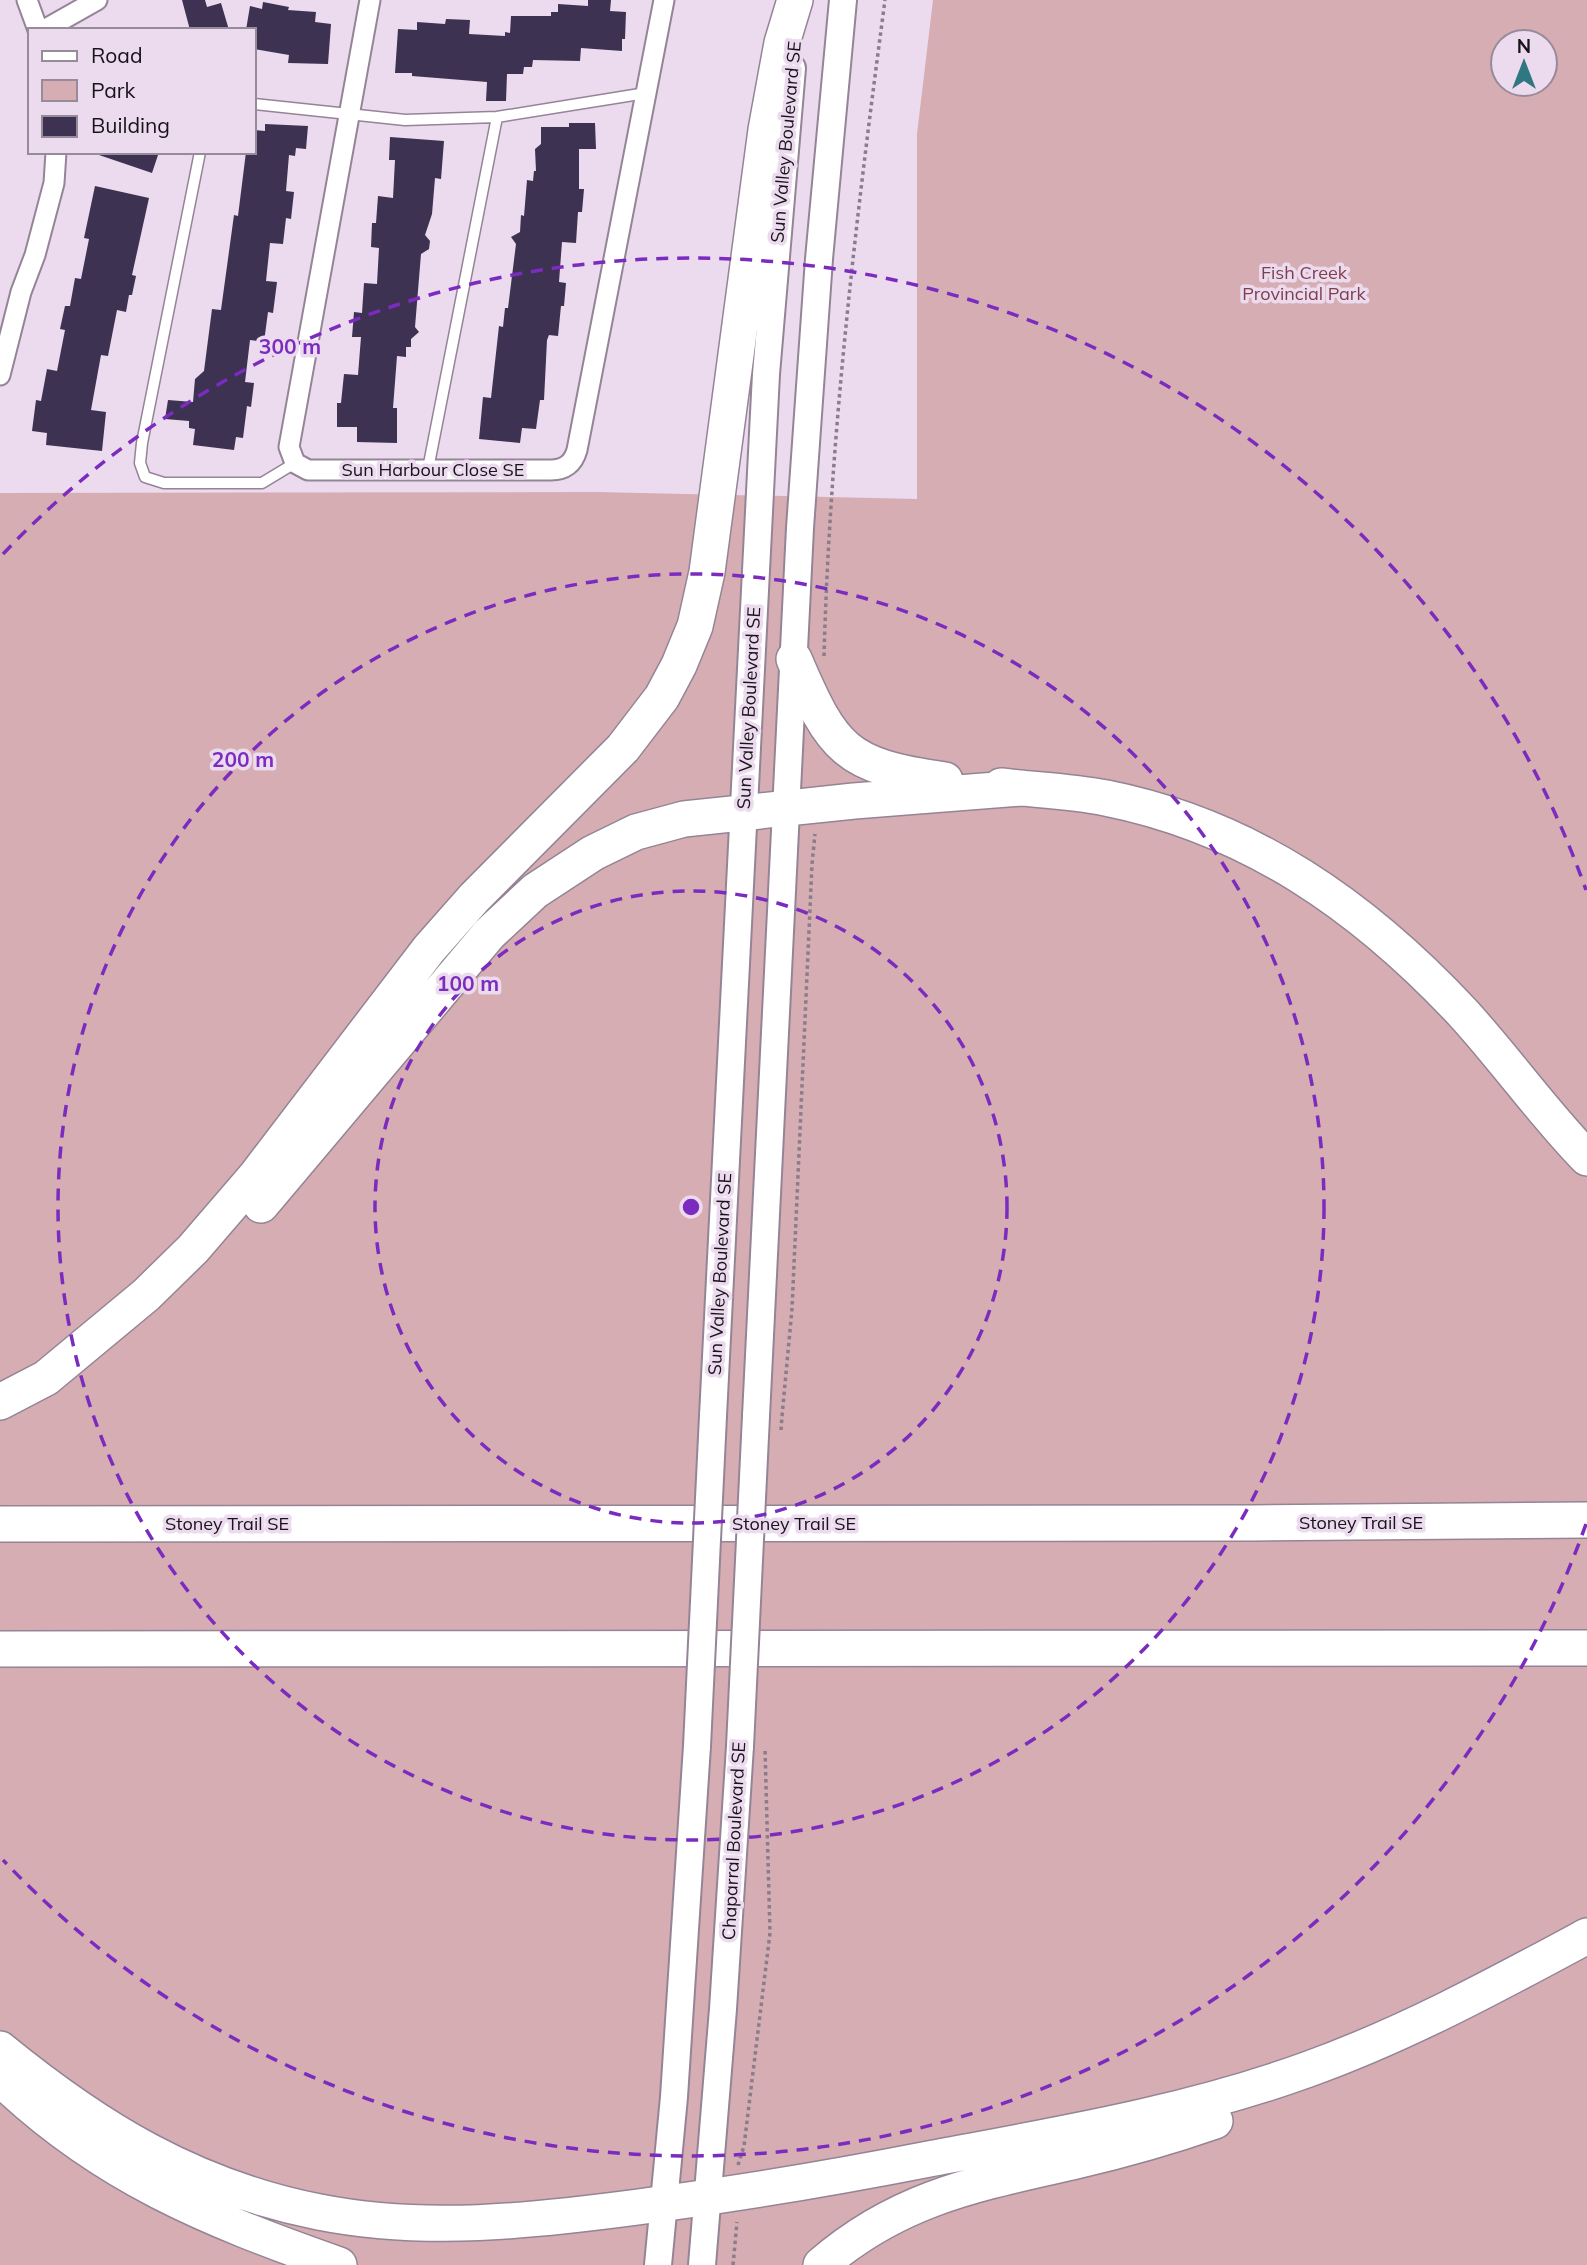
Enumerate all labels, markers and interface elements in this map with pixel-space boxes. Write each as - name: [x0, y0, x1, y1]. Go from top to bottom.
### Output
- legend: [28, 28, 256, 154]
- north arrow: [1489, 28, 1559, 98]
- text: N: [1517, 34, 1531, 58]
- street label: Sun Valley Boulevard SE: [765, 40, 806, 244]
- text: Road: [91, 42, 142, 68]
- text: Park: [91, 77, 135, 103]
- text: Building: [91, 112, 170, 138]
- park label: Fish Creek Provincial Park: [1242, 261, 1366, 305]
- text: 300 m: [259, 333, 321, 359]
- street label: Sun Harbour Close SE: [342, 458, 524, 481]
- street label: Sun Valley Boulevard SE: [732, 606, 765, 810]
- text: 200 m: [212, 746, 274, 772]
- text: 100 m: [437, 970, 499, 996]
- street label: Sun Valley Boulevard SE: [703, 1172, 736, 1376]
- centre of rings: [679, 1195, 703, 1219]
- street label: Stoney Trail SE: [1299, 1511, 1423, 1534]
- street label: Stoney Trail SE: [165, 1512, 289, 1535]
- street label: Stoney Trail SE: [732, 1512, 856, 1535]
- street label: Chaparral Boulevard SE: [717, 1741, 750, 1941]

